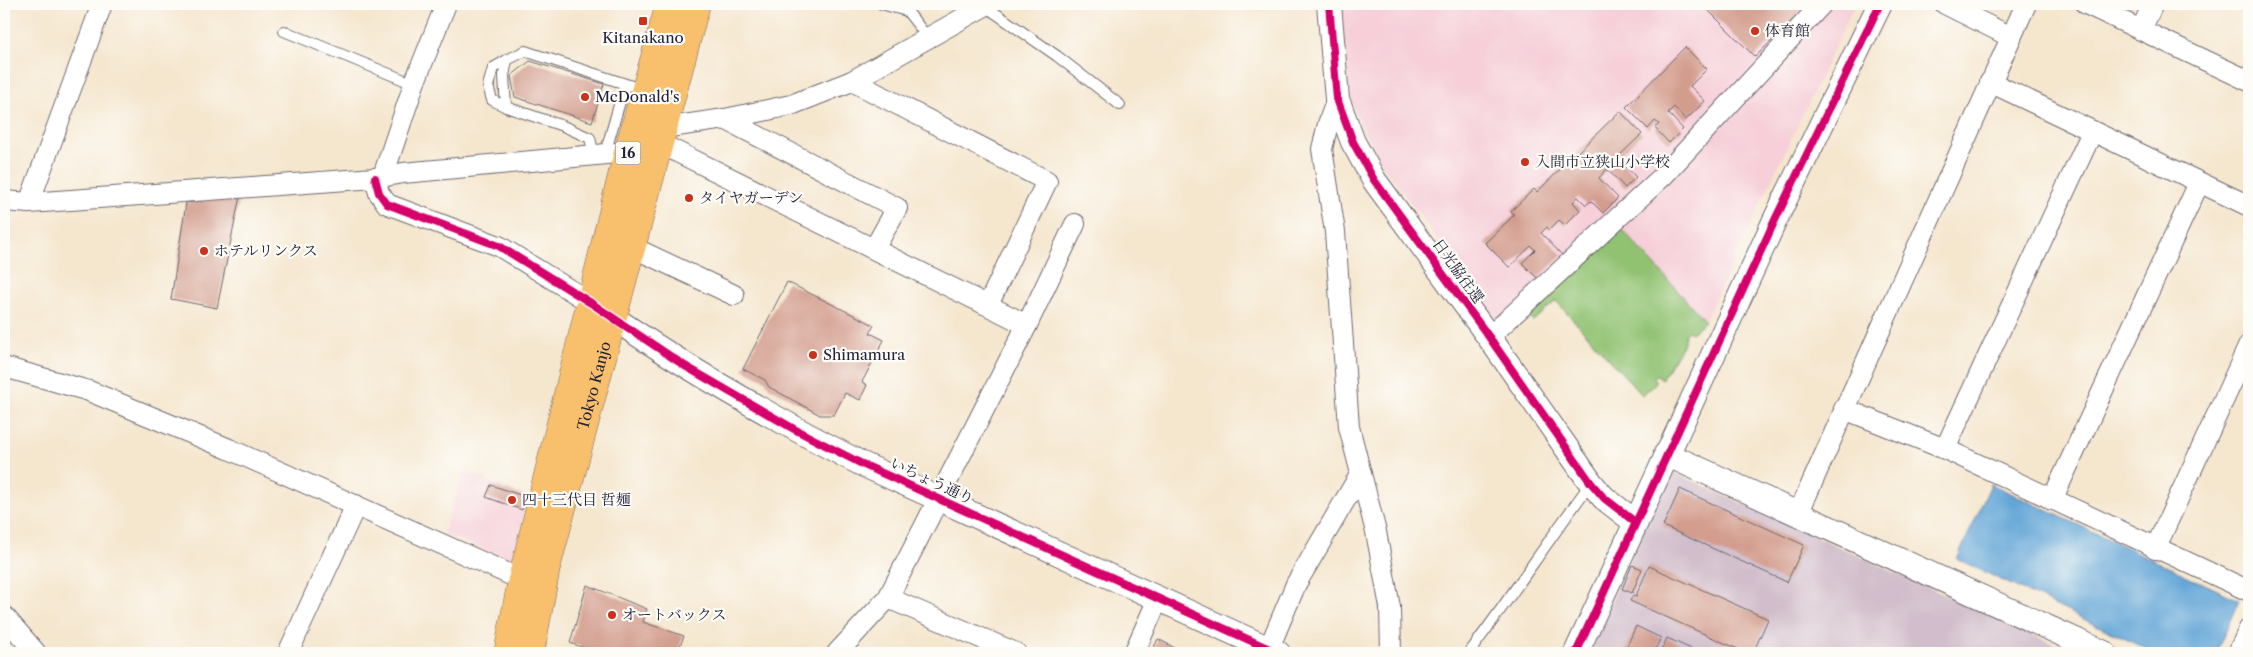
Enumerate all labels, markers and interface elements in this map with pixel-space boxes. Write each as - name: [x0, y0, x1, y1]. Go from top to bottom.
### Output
- marker: Kitanakano: [637, 15, 649, 27]
- place label: 体育館: [1765, 21, 1810, 40]
- marker: 体育館: [1749, 25, 1761, 37]
- place label: Kitanakano: [602, 28, 684, 47]
- place label: McDonald's: [595, 87, 680, 106]
- marker: McDonald's: [579, 91, 591, 103]
- road number: 16: [616, 142, 640, 164]
- place label: 入間市立狭山小学校: [1535, 152, 1670, 171]
- marker: 入間市立狭山小学校: [1519, 156, 1531, 168]
- place label: タイヤガーデン: [699, 188, 803, 207]
- marker: タイヤガーデン: [683, 192, 695, 204]
- street label: 日光脇往還: [1429, 235, 1488, 307]
- place label: ホテルリンクス: [214, 241, 318, 260]
- marker: ホテルリンクス: [198, 245, 210, 257]
- street label: Tokyo Kanjo: [573, 339, 615, 432]
- place label: Shimamura: [823, 345, 905, 364]
- marker: Shimamura: [807, 349, 819, 361]
- street label: いちょう通り: [887, 453, 977, 508]
- place label: 四十三代目 哲麺: [522, 490, 631, 509]
- marker: 四十三代目 哲麺: [506, 494, 518, 506]
- place label: オートバックス: [622, 605, 727, 624]
- marker: オートバックス: [606, 609, 618, 621]

